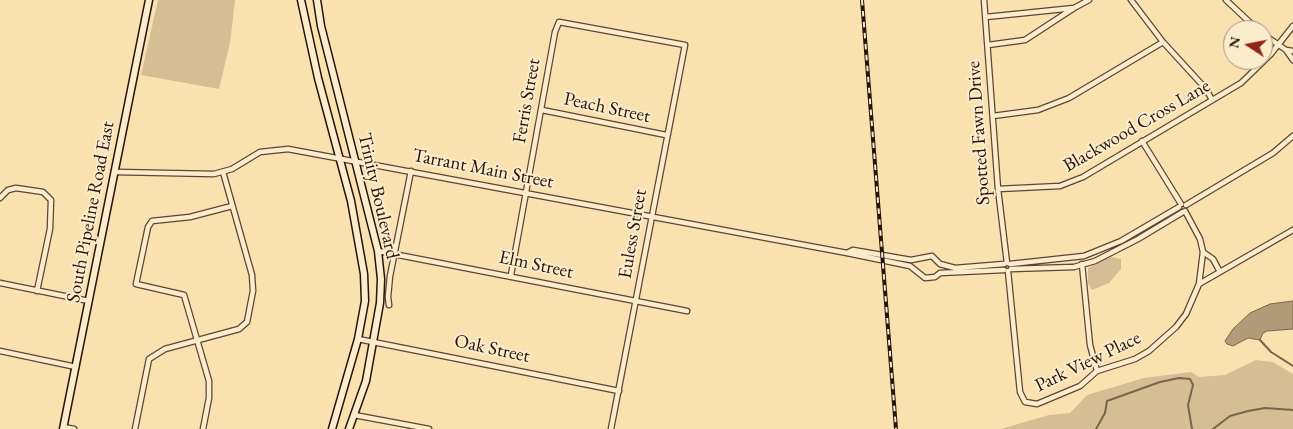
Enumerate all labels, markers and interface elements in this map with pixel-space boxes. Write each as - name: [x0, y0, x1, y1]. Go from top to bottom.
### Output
- north arrow: [1223, 20, 1273, 70]
- text: N: [1224, 35, 1244, 50]
- street label: Ferris Street: [508, 57, 546, 145]
- street label: Spotted Fawn Drive: [963, 60, 995, 206]
- street label: Blackwood Cross Lane: [1059, 75, 1215, 177]
- street label: Peach Street: [562, 88, 652, 128]
- street label: South Pipeline Road East: [62, 119, 120, 305]
- street label: Trinity Boulevard: [352, 131, 404, 261]
- street label: Tarrant Main Street: [411, 144, 555, 194]
- street label: Euless Street: [614, 187, 652, 281]
- street label: Elm Street: [497, 246, 575, 284]
- street label: Park View Place: [1031, 327, 1145, 397]
- street label: Oak Street: [452, 330, 532, 368]

